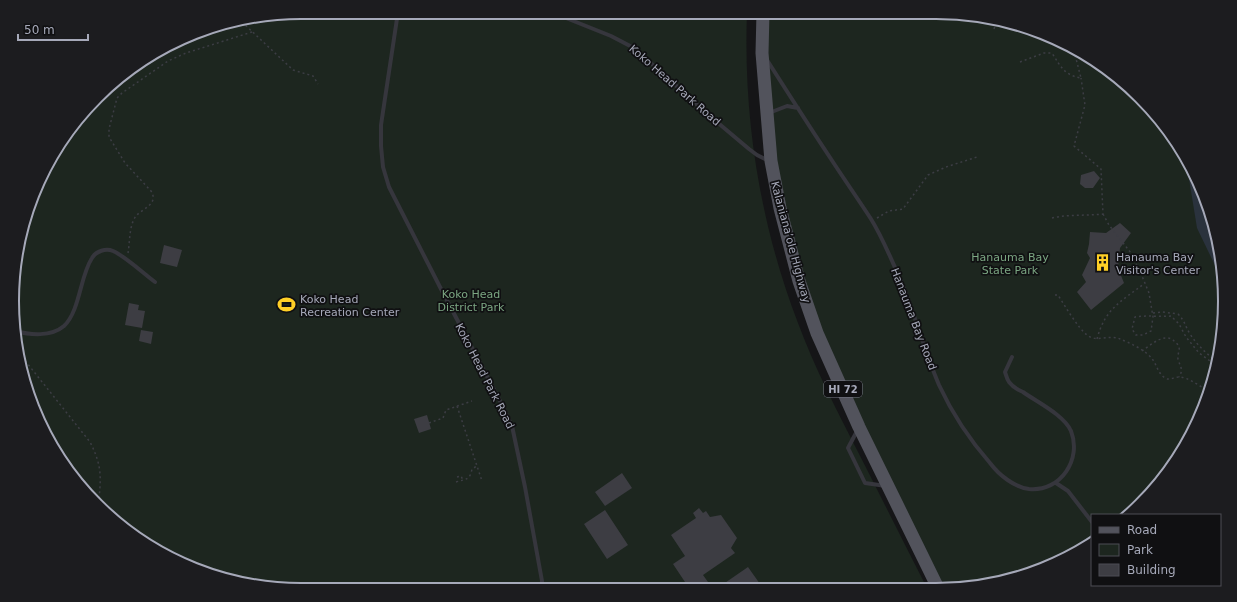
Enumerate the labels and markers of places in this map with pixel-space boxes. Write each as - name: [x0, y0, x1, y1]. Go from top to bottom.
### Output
- place label: Hanauma Bay Visitor's Center: [1116, 251, 1200, 277]
- building icon: Hanauma Bay Visitor's Center: [1093, 253, 1113, 273]
- place label: Koko Head Recreation Center: [300, 293, 400, 319]
- sports icon: Koko Head Recreation Center: [277, 295, 297, 315]

